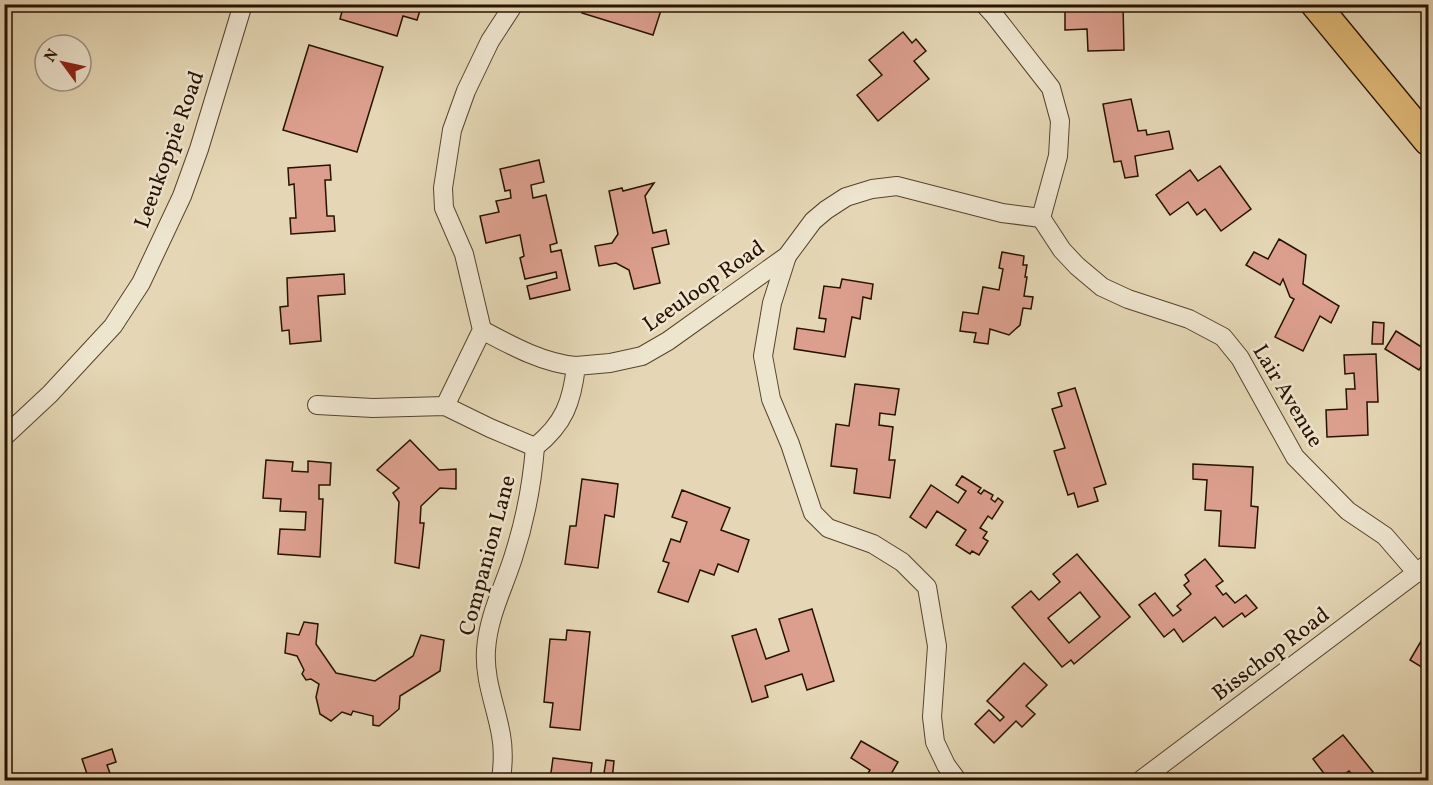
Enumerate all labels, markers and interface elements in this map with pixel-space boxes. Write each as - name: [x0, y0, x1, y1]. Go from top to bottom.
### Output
- north arrow: [33, 33, 93, 93]
- text: N: [40, 45, 65, 67]
- street label: Leeukoppie Road: [128, 67, 213, 233]
- street label: Leeuloop Road: [637, 234, 772, 341]
- street label: Lair Avenue: [1244, 339, 1330, 454]
- street label: Companion Lane: [452, 472, 525, 639]
- street label: Bisschop Road: [1206, 601, 1337, 709]

